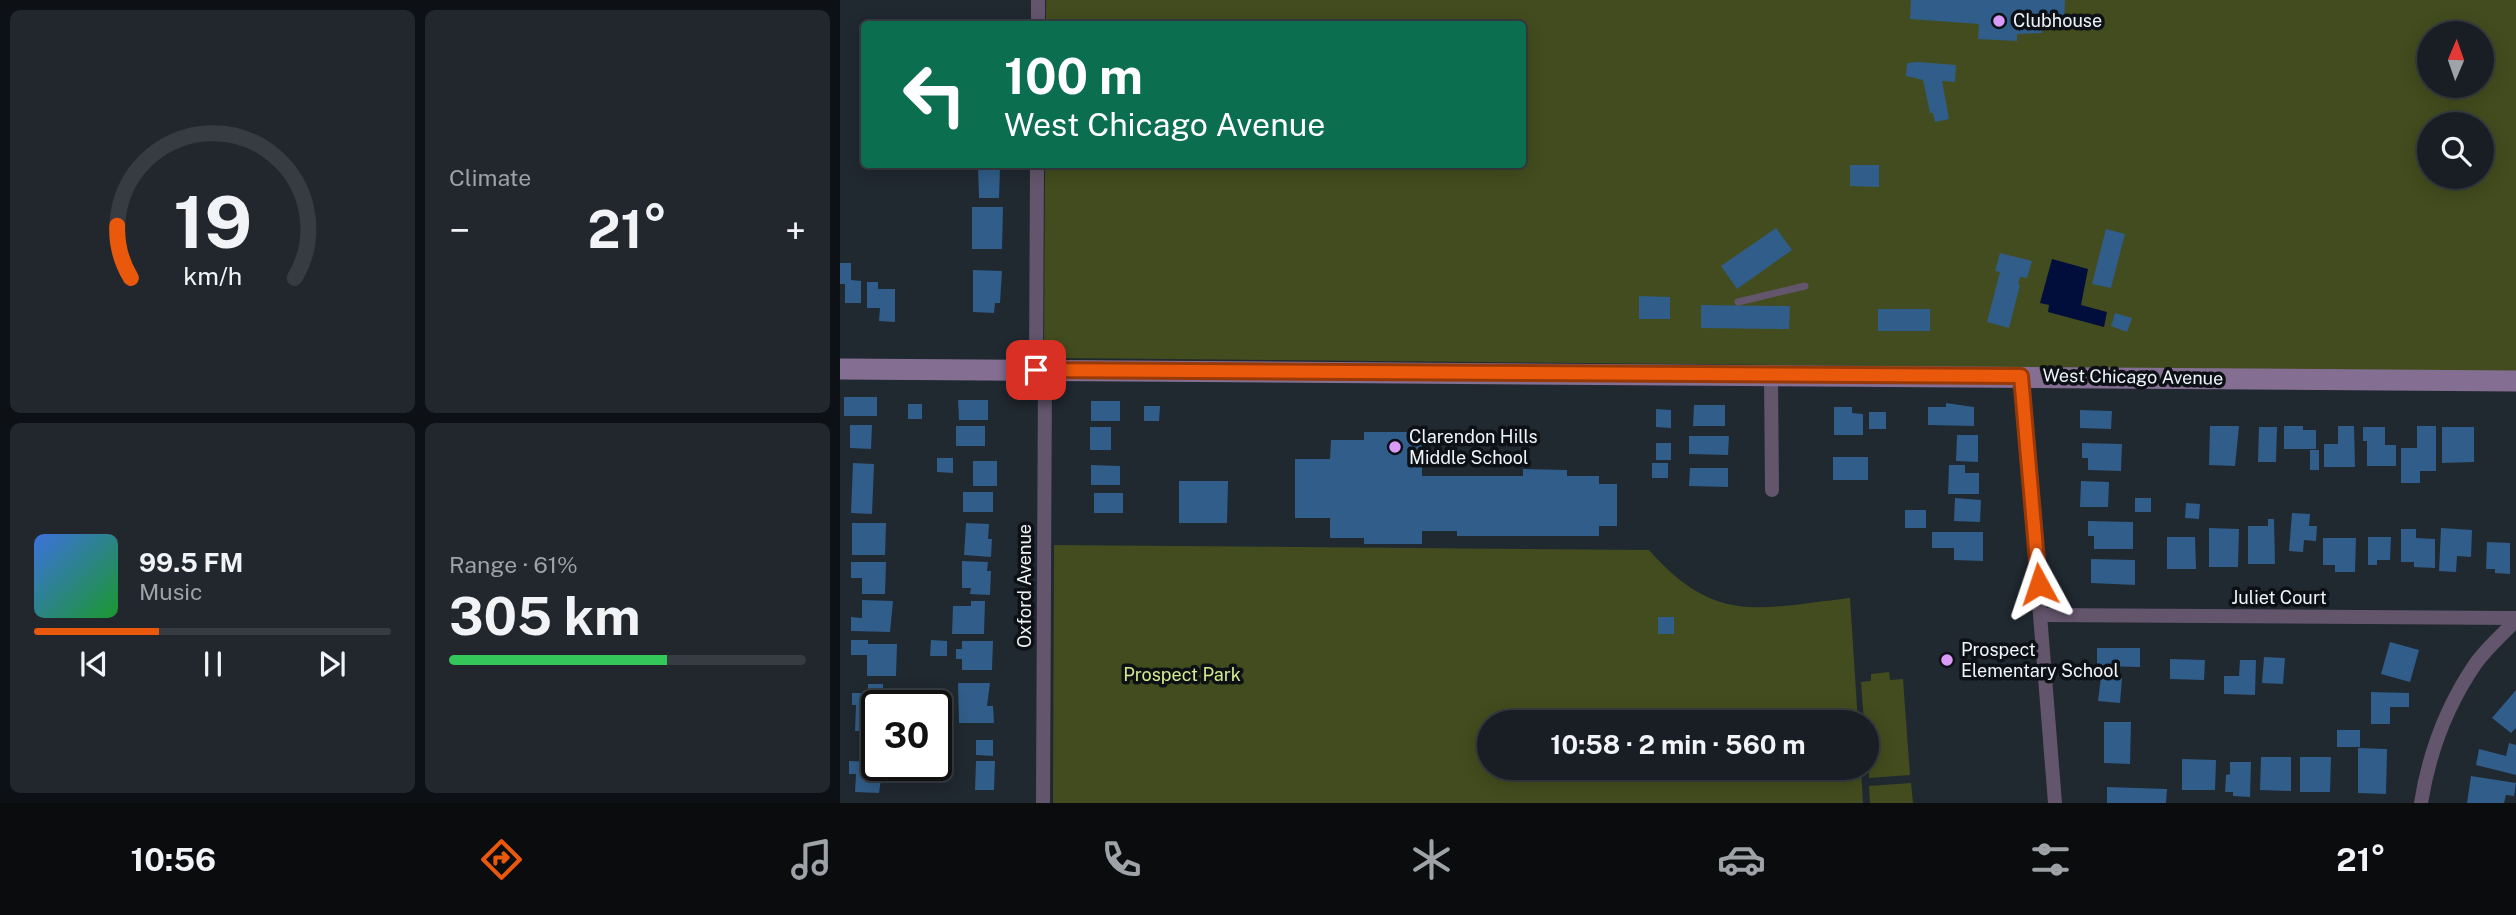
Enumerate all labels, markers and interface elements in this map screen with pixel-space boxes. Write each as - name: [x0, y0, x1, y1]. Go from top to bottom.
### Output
- place label: Clubhouse: [2013, 10, 2102, 31]
- marker: Clubhouse: [1991, 13, 2007, 29]
- north arrow: [2417, 21, 2494, 98]
- map controls: [2417, 21, 2494, 189]
- text: 100 m: [1004, 47, 1143, 105]
- icon: left: [889, 49, 980, 140]
- text: West Chicago Avenue: [1004, 106, 1325, 143]
- button: search: [2417, 112, 2494, 189]
- text: Climate: [449, 164, 531, 191]
- text: 19: [173, 179, 252, 264]
- text: 21°: [588, 199, 667, 260]
- text: −: [449, 208, 470, 253]
- text: +: [785, 208, 806, 253]
- text: km/h: [183, 260, 242, 290]
- pin: [1006, 340, 1066, 400]
- icon: arrive: [1017, 351, 1055, 389]
- street label: West Chicago Avenue: [2042, 364, 2224, 389]
- place label: Clarendon Hills Middle School: [1409, 426, 1538, 468]
- marker: Clarendon Hills Middle School: [1387, 439, 1403, 455]
- street label: Oxford Avenue: [1014, 524, 1035, 648]
- text: 99.5 FM: [139, 547, 243, 578]
- position arrow: [2002, 547, 2076, 621]
- text: Range · 61%: [449, 551, 578, 578]
- text: Music: [139, 578, 203, 605]
- text: 305 km: [449, 586, 640, 647]
- street label: Juliet Court: [2231, 587, 2327, 608]
- place label: Prospect Elementary School: [1961, 639, 2119, 681]
- icon: previous: [75, 645, 113, 683]
- icon: pause: [194, 645, 232, 683]
- icon: next: [313, 645, 351, 683]
- marker: Prospect Elementary School: [1939, 652, 1955, 668]
- park label: Prospect Park: [1123, 664, 1241, 685]
- speed limit sign: 30: [861, 690, 952, 781]
- text: 10:58 · 2 min · 560 m: [1550, 729, 1806, 760]
- icon: directions: [477, 835, 526, 884]
- icon: music: [787, 835, 836, 884]
- icon: phone: [1097, 835, 1146, 884]
- icon: climate: [1407, 835, 1456, 884]
- icon: car: [1717, 835, 1766, 884]
- icon: filters: [2026, 835, 2075, 884]
- text: 10:56: [130, 841, 216, 878]
- text: 21°: [2336, 841, 2386, 878]

